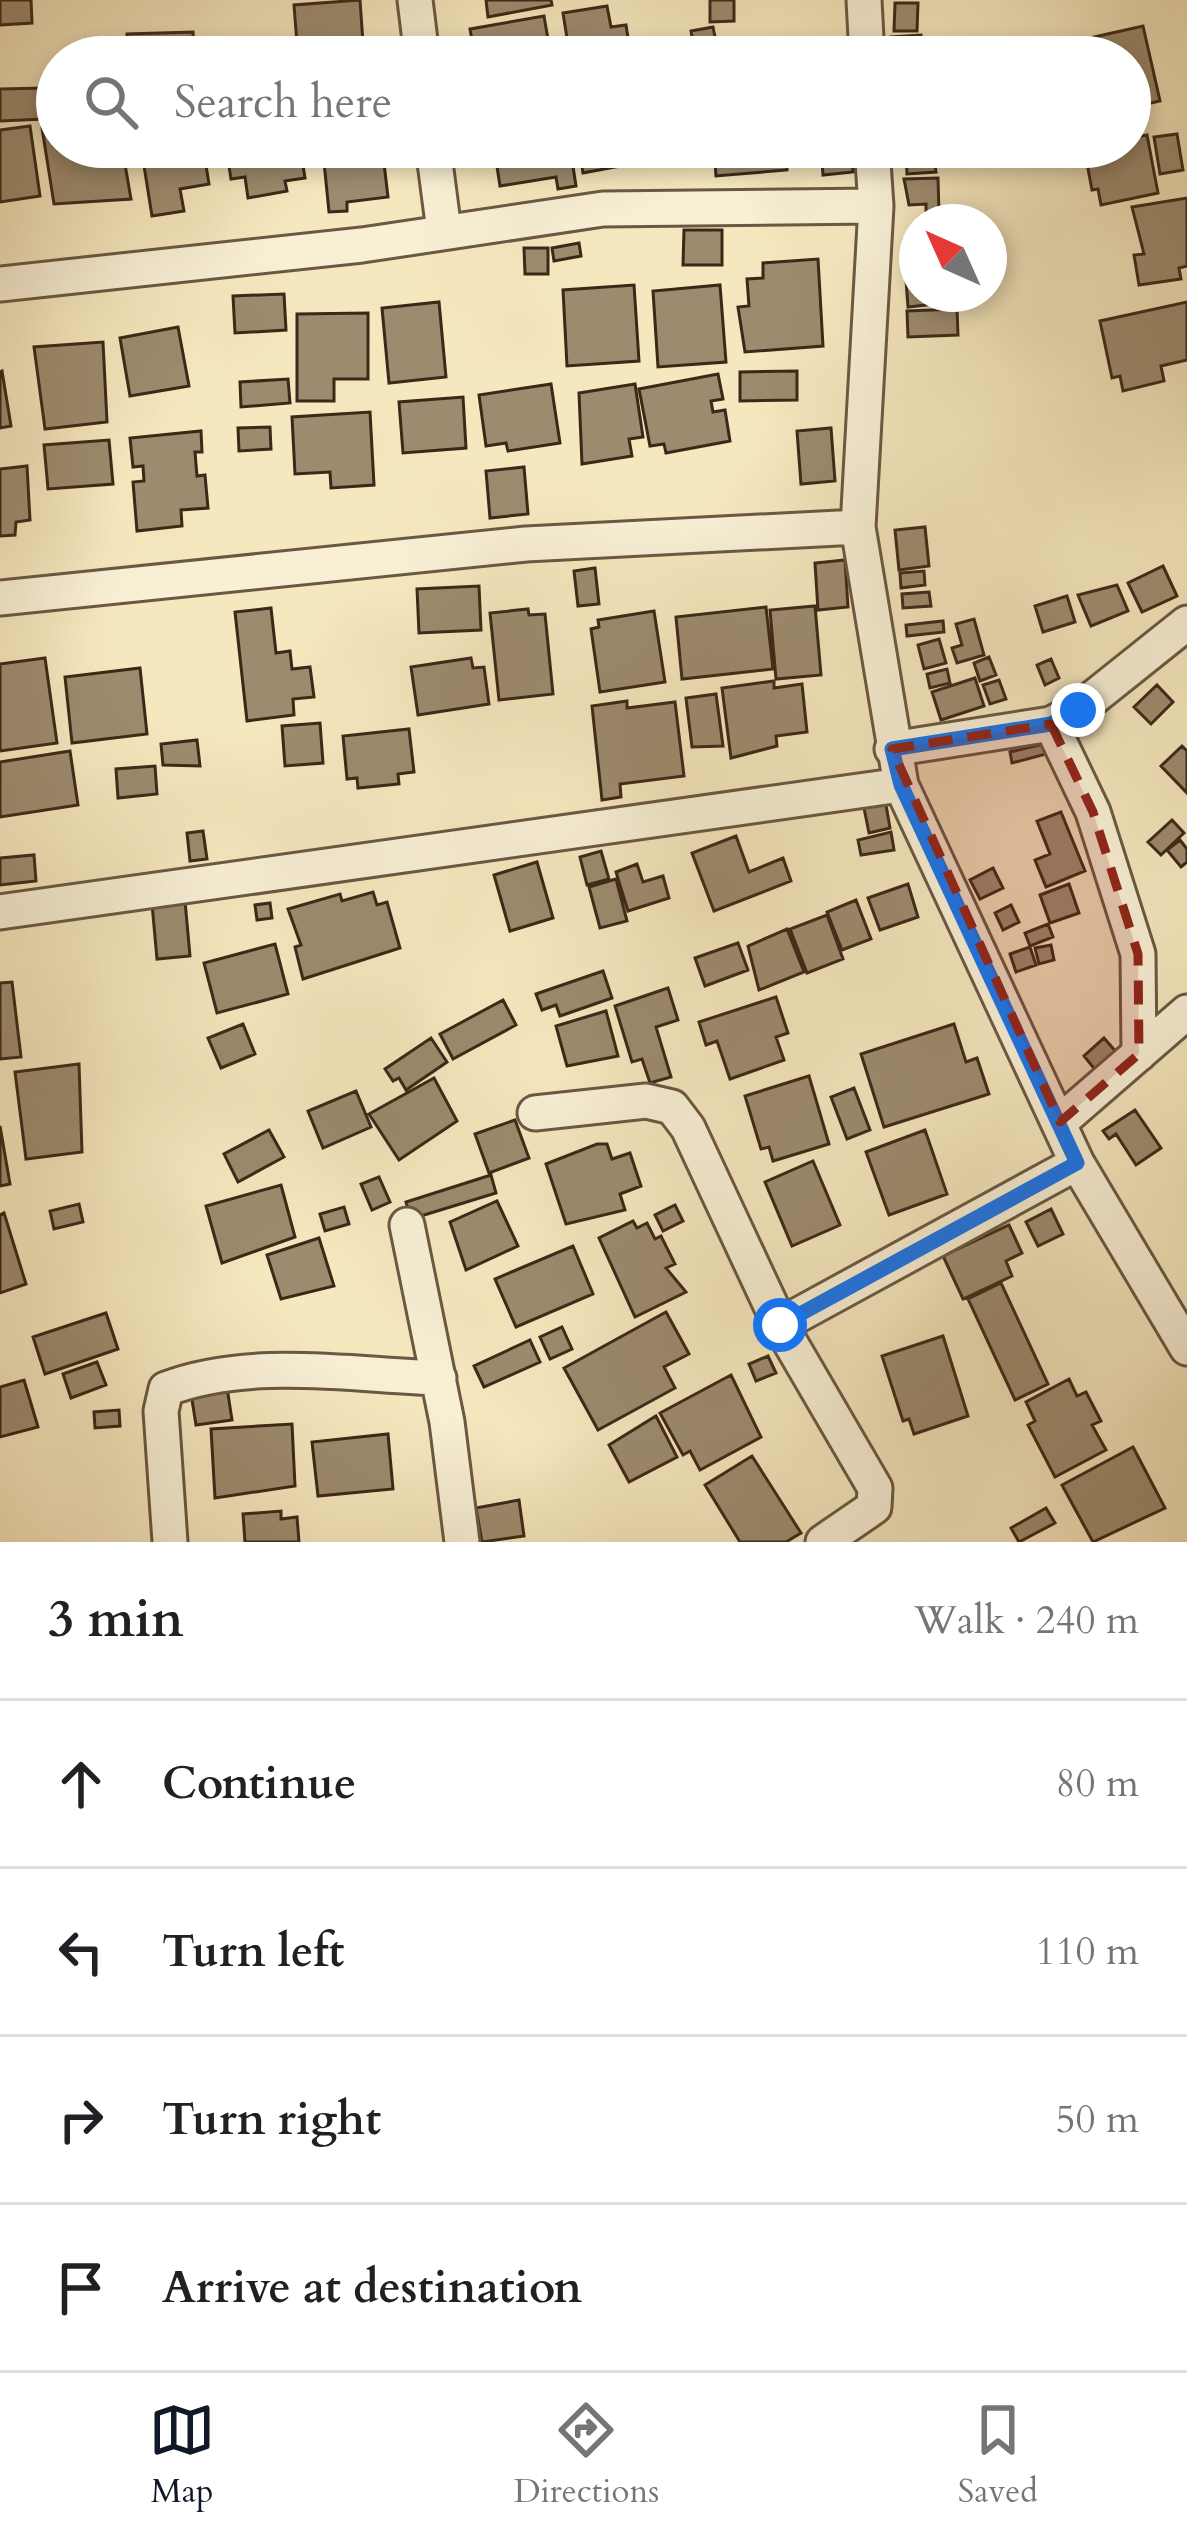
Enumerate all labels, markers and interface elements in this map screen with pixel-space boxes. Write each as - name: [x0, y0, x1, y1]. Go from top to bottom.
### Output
- search box: [36, 36, 1151, 168]
- icon: search: [78, 69, 144, 135]
- text: Search here: [174, 72, 392, 133]
- north arrow: [899, 204, 1007, 312]
- route end: [1051, 683, 1105, 737]
- route start: [753, 1298, 807, 1352]
- text: 3 min: [48, 1585, 184, 1655]
- text: Walk · 240 m: [914, 1594, 1139, 1647]
- icon: ahead: [48, 1751, 114, 1817]
- text: Continue: [162, 1753, 356, 1814]
- text: 80 m: [1056, 1757, 1139, 1810]
- icon: left: [48, 1919, 114, 1985]
- text: Turn left: [162, 1921, 344, 1982]
- text: 110 m: [1036, 1925, 1139, 1978]
- icon: right: [48, 2087, 114, 2153]
- text: Turn right: [162, 2089, 381, 2150]
- text: 50 m: [1056, 2093, 1139, 2146]
- icon: arrive: [48, 2255, 114, 2321]
- text: Arrive at destination: [162, 2257, 582, 2318]
- tab: Map: [149, 2397, 215, 2514]
- tab: Directions: [514, 2397, 659, 2514]
- tab: Saved: [958, 2397, 1038, 2514]

